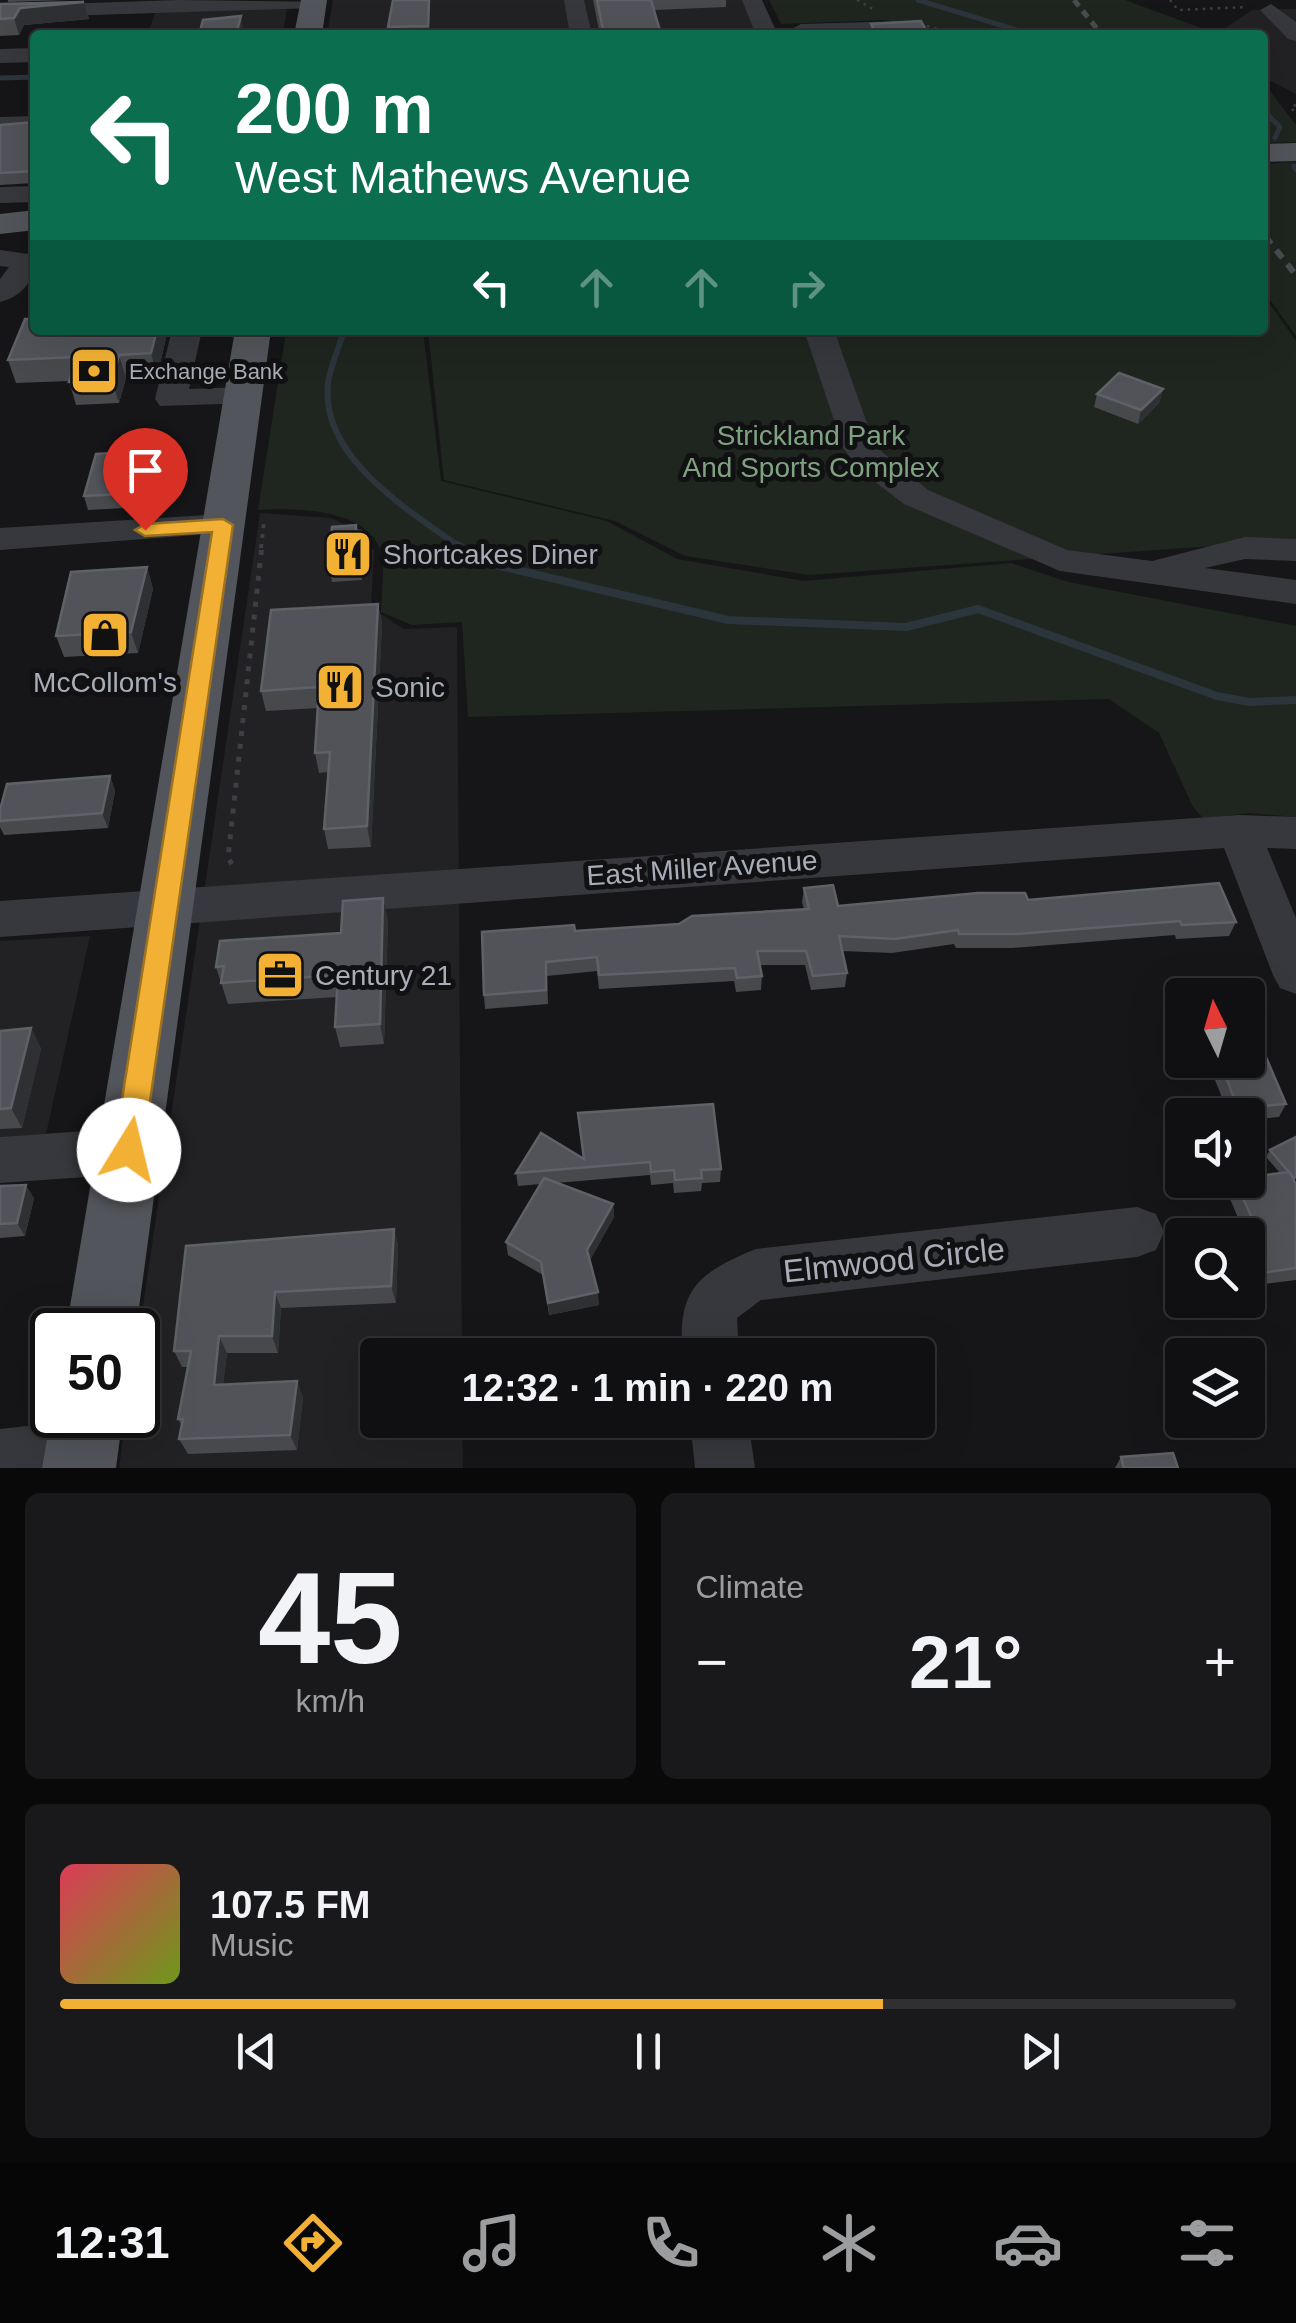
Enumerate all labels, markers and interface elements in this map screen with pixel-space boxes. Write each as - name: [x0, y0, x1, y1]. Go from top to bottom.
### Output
- icon: left: [70, 70, 200, 200]
- text: 200 m: [235, 70, 433, 148]
- text: West Mathews Avenue: [235, 152, 691, 203]
- icon: left: [464, 260, 519, 315]
- icon: ahead: [569, 260, 624, 315]
- icon: ahead: [674, 260, 729, 315]
- icon: right: [779, 260, 834, 315]
- bank icon: Exchange Bank: [68, 345, 120, 397]
- place label: Exchange Bank: [129, 359, 284, 384]
- park label: Strickland Park And Sports Complex: [683, 420, 939, 483]
- pin: [103, 428, 188, 531]
- icon: arrive: [118, 443, 173, 498]
- restaurant icon: Shortcakes Diner: [322, 528, 374, 580]
- place label: Shortcakes Diner: [383, 539, 598, 570]
- shop icon: McCollom's: [79, 609, 131, 661]
- restaurant icon: Sonic: [314, 661, 366, 713]
- place label: McCollom's: [33, 667, 177, 698]
- place label: Sonic: [375, 672, 445, 703]
- street label: East Miller Avenue: [586, 844, 818, 892]
- office icon: Century 21: [254, 949, 306, 1001]
- place label: Century 21: [315, 960, 452, 991]
- north arrow: [1165, 978, 1265, 1078]
- map controls: [1165, 978, 1265, 1438]
- position arrow: [77, 1098, 181, 1202]
- button: sound: [1165, 1098, 1265, 1198]
- button: search: [1165, 1218, 1265, 1318]
- street label: Elmwood Circle: [782, 1230, 1006, 1290]
- speed limit sign: 50: [30, 1308, 160, 1438]
- button: layers: [1165, 1338, 1265, 1438]
- text: 12:32 · 1 min · 220 m: [462, 1367, 833, 1409]
- text: 45: [258, 1545, 403, 1691]
- text: Climate: [696, 1569, 804, 1605]
- text: 21°: [909, 1620, 1022, 1704]
- text: −: [696, 1631, 728, 1693]
- text: +: [1204, 1631, 1236, 1693]
- text: km/h: [296, 1683, 365, 1719]
- text: 107.5 FM: [210, 1884, 371, 1926]
- text: Music: [210, 1927, 294, 1963]
- icon: previous: [229, 2024, 284, 2079]
- icon: pause: [621, 2024, 676, 2079]
- icon: next: [1013, 2024, 1068, 2079]
- icon: directions: [278, 2208, 348, 2278]
- icon: music: [457, 2208, 527, 2278]
- icon: phone: [636, 2208, 706, 2278]
- icon: climate: [814, 2208, 884, 2278]
- icon: car: [993, 2208, 1063, 2278]
- icon: filters: [1172, 2208, 1242, 2278]
- text: 12:31: [54, 2217, 169, 2268]

